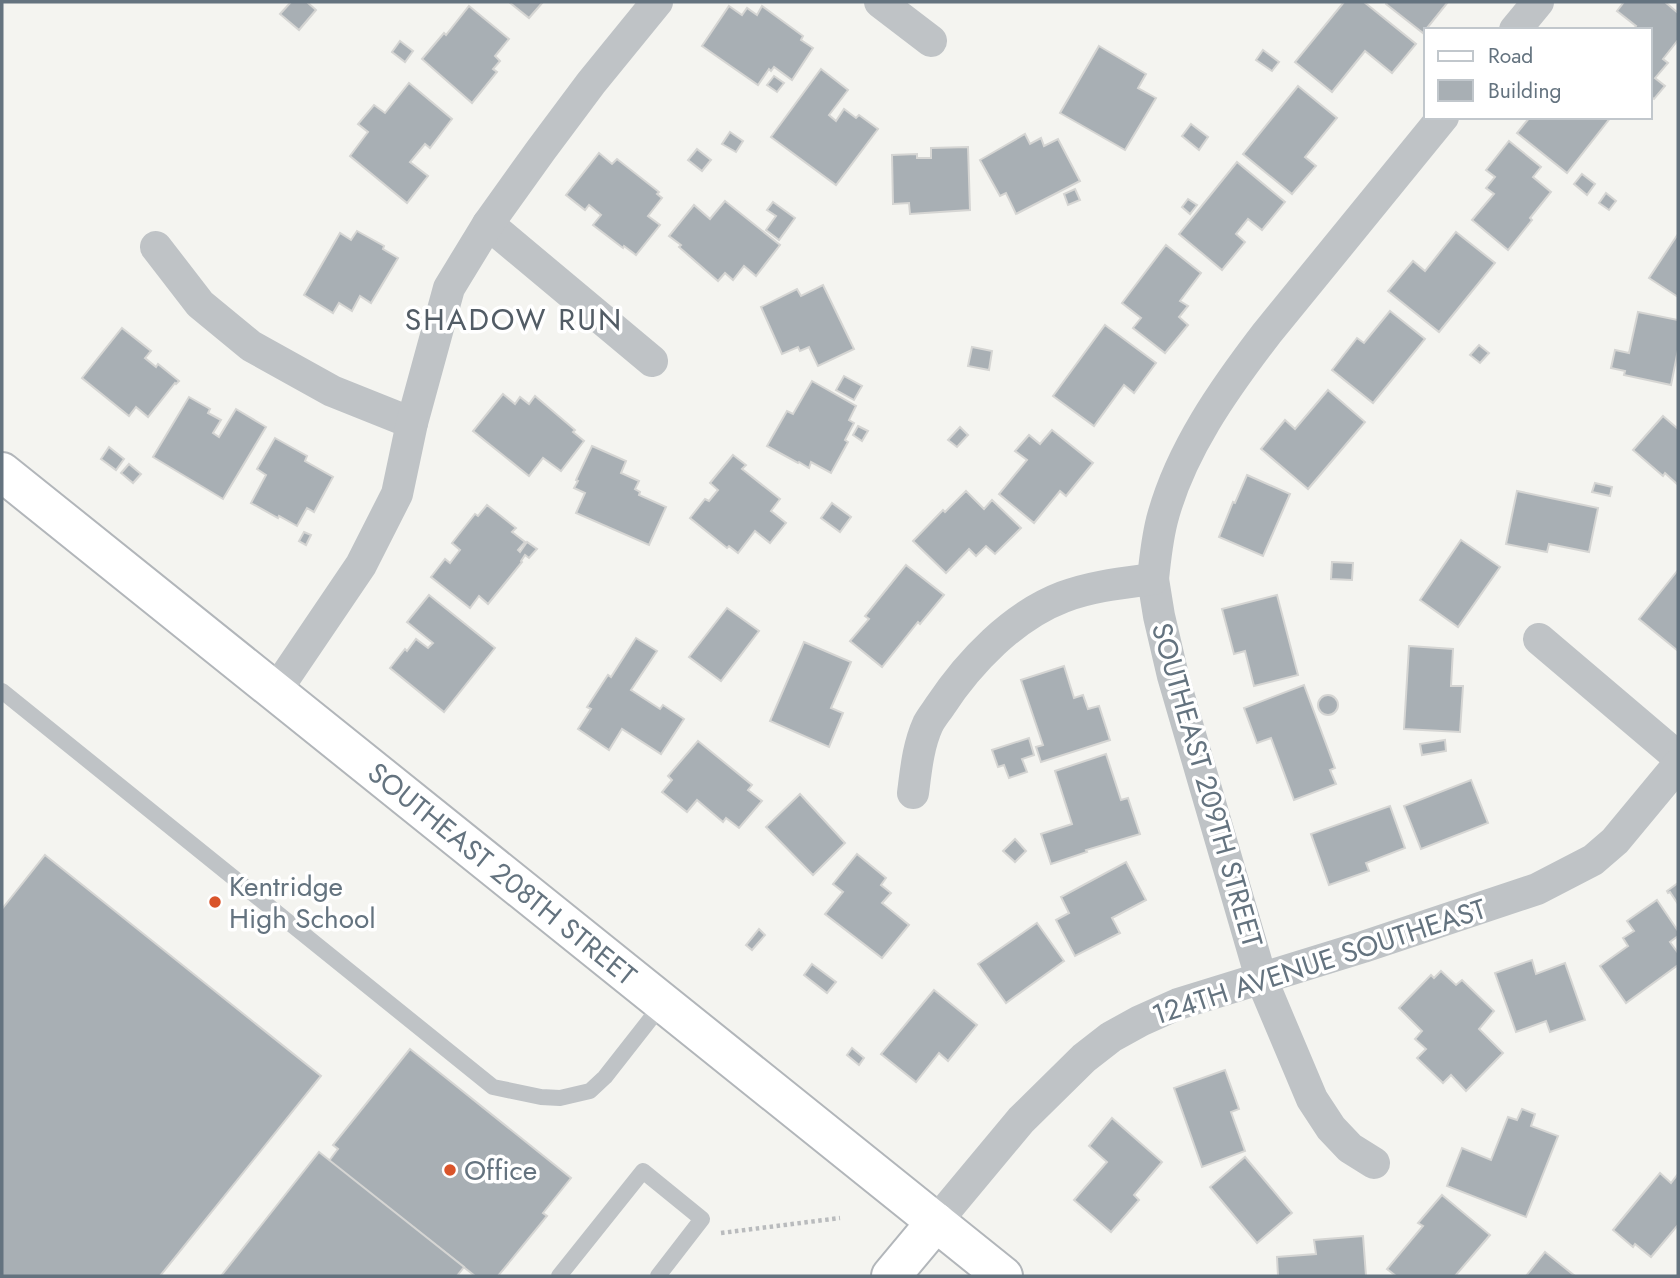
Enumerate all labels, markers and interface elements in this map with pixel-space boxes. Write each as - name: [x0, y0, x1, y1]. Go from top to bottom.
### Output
- legend: [1424, 28, 1652, 119]
- text: Road: [1488, 41, 1533, 71]
- text: Building: [1488, 76, 1561, 106]
- district label: SHADOW RUN: [405, 298, 623, 341]
- street label: SOUTHEAST 209TH STREET: [1141, 618, 1273, 952]
- street label: SOUTHEAST 208TH STREET: [359, 753, 645, 995]
- place label: Kentridge High School: [229, 866, 376, 939]
- street label: 124TH AVENUE SOUTHEAST: [1147, 889, 1491, 1035]
- marker: Kentridge High School: [207, 894, 223, 910]
- place label: Office: [464, 1150, 537, 1191]
- marker: Office: [442, 1162, 458, 1178]

